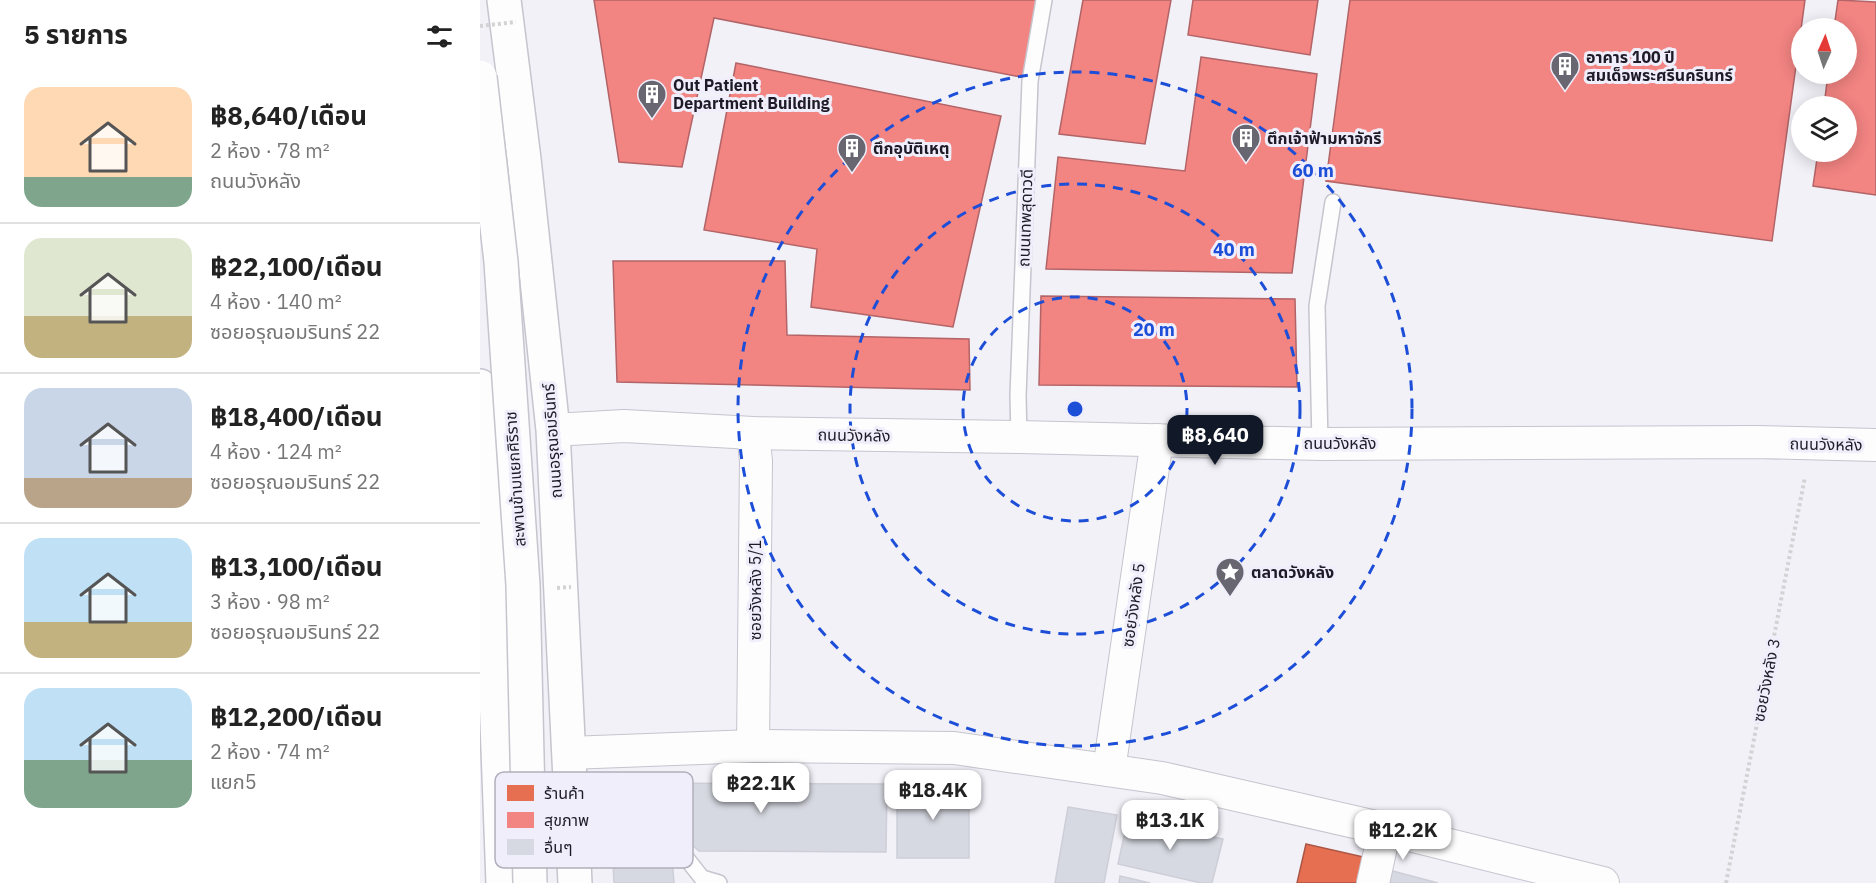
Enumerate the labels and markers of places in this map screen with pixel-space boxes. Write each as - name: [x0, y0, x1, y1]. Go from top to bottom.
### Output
- place label: อาคาร 100 ปี สมเด็จพระศรีนครินทร์: [1586, 47, 1733, 85]
- building icon: อาคาร 100 ปี สมเด็จพระศรีนครินทร์: [1549, 50, 1581, 92]
- place label: Out Patient Department Building: [673, 75, 830, 113]
- building icon: Out Patient Department Building: [636, 78, 668, 120]
- building icon: ตึกเจ้าฟ้ามหาจักรี: [1230, 122, 1262, 164]
- place label: ตึกเจ้าฟ้ามหาจักรี: [1267, 128, 1382, 148]
- building icon: ตึกอุบัติเหตุ: [836, 132, 868, 174]
- place label: ตึกอุบัติเหตุ: [873, 138, 949, 158]
- centre of rings: [1065, 399, 1085, 419]
- pin: ฿8,640: [1166, 415, 1264, 466]
- place icon: ตลาดวังหลัง: [1214, 556, 1246, 598]
- place label: ตลาดวังหลัง: [1251, 562, 1334, 582]
- pin: ฿22.1K: [712, 763, 810, 814]
- pin: ฿18.4K: [884, 770, 982, 821]
- pin: ฿13.1K: [1121, 800, 1219, 851]
- pin: ฿12.2K: [1354, 810, 1452, 861]

